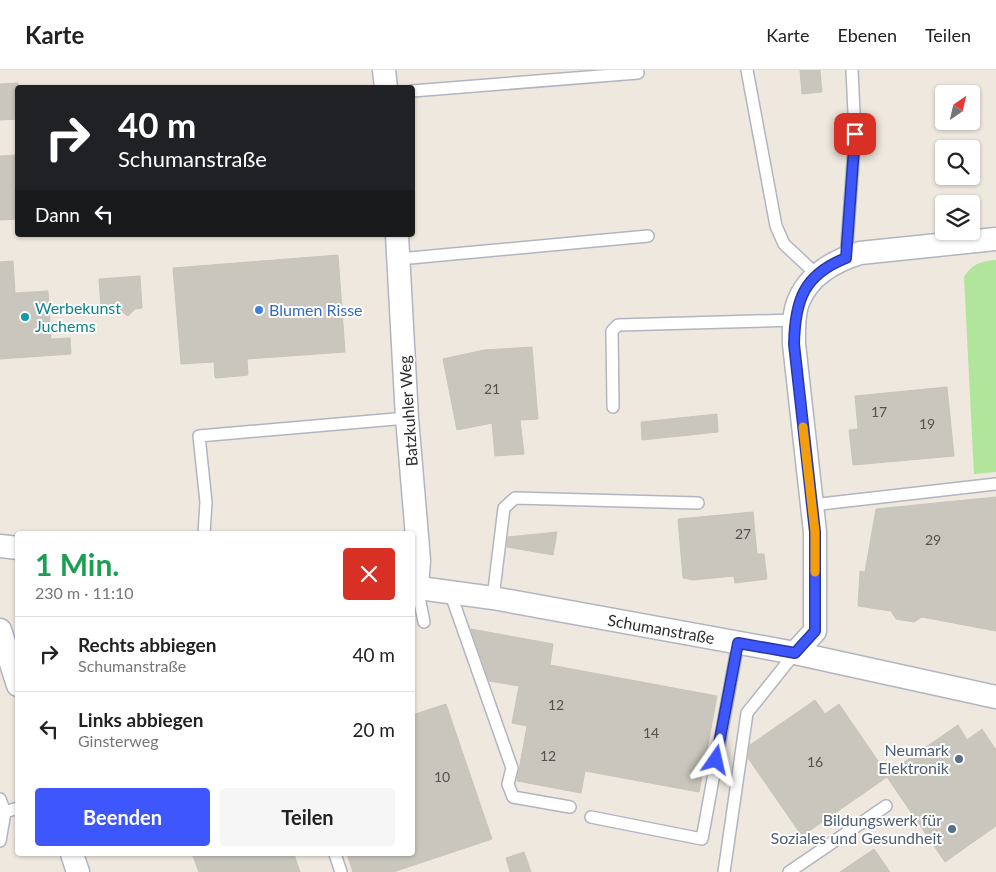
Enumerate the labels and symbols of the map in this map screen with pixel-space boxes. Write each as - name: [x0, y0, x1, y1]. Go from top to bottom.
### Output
- north arrow: [935, 85, 980, 130]
- pin: [834, 113, 876, 155]
- place label: Werbekunst Juchems: [35, 298, 121, 335]
- place label: Blumen Risse: [269, 300, 363, 319]
- marker: Blumen Risse: [253, 304, 265, 316]
- marker: Werbekunst Juchems: [19, 311, 31, 323]
- street label: Batzkuhler Weg: [394, 355, 421, 467]
- house number: 21: [484, 380, 500, 397]
- house number: 17: [871, 403, 887, 420]
- house number: 19: [919, 415, 935, 432]
- house number: 27: [735, 525, 751, 542]
- house number: 29: [925, 531, 941, 548]
- street label: Schumanstraße: [606, 610, 716, 647]
- house number: 12: [548, 696, 564, 713]
- house number: 14: [643, 724, 659, 741]
- position arrow: [689, 733, 741, 785]
- place label: Neumark Elektronik: [878, 740, 950, 777]
- house number: 12: [540, 747, 556, 764]
- house number: 16: [807, 753, 823, 770]
- marker: Neumark Elektronik: [953, 753, 965, 765]
- house number: 10: [434, 768, 450, 785]
- place label: Bildungswerk für Soziales und Gesundheit: [771, 810, 942, 847]
- marker: Bildungswerk für Soziales und Gesundheit: [946, 823, 958, 835]

